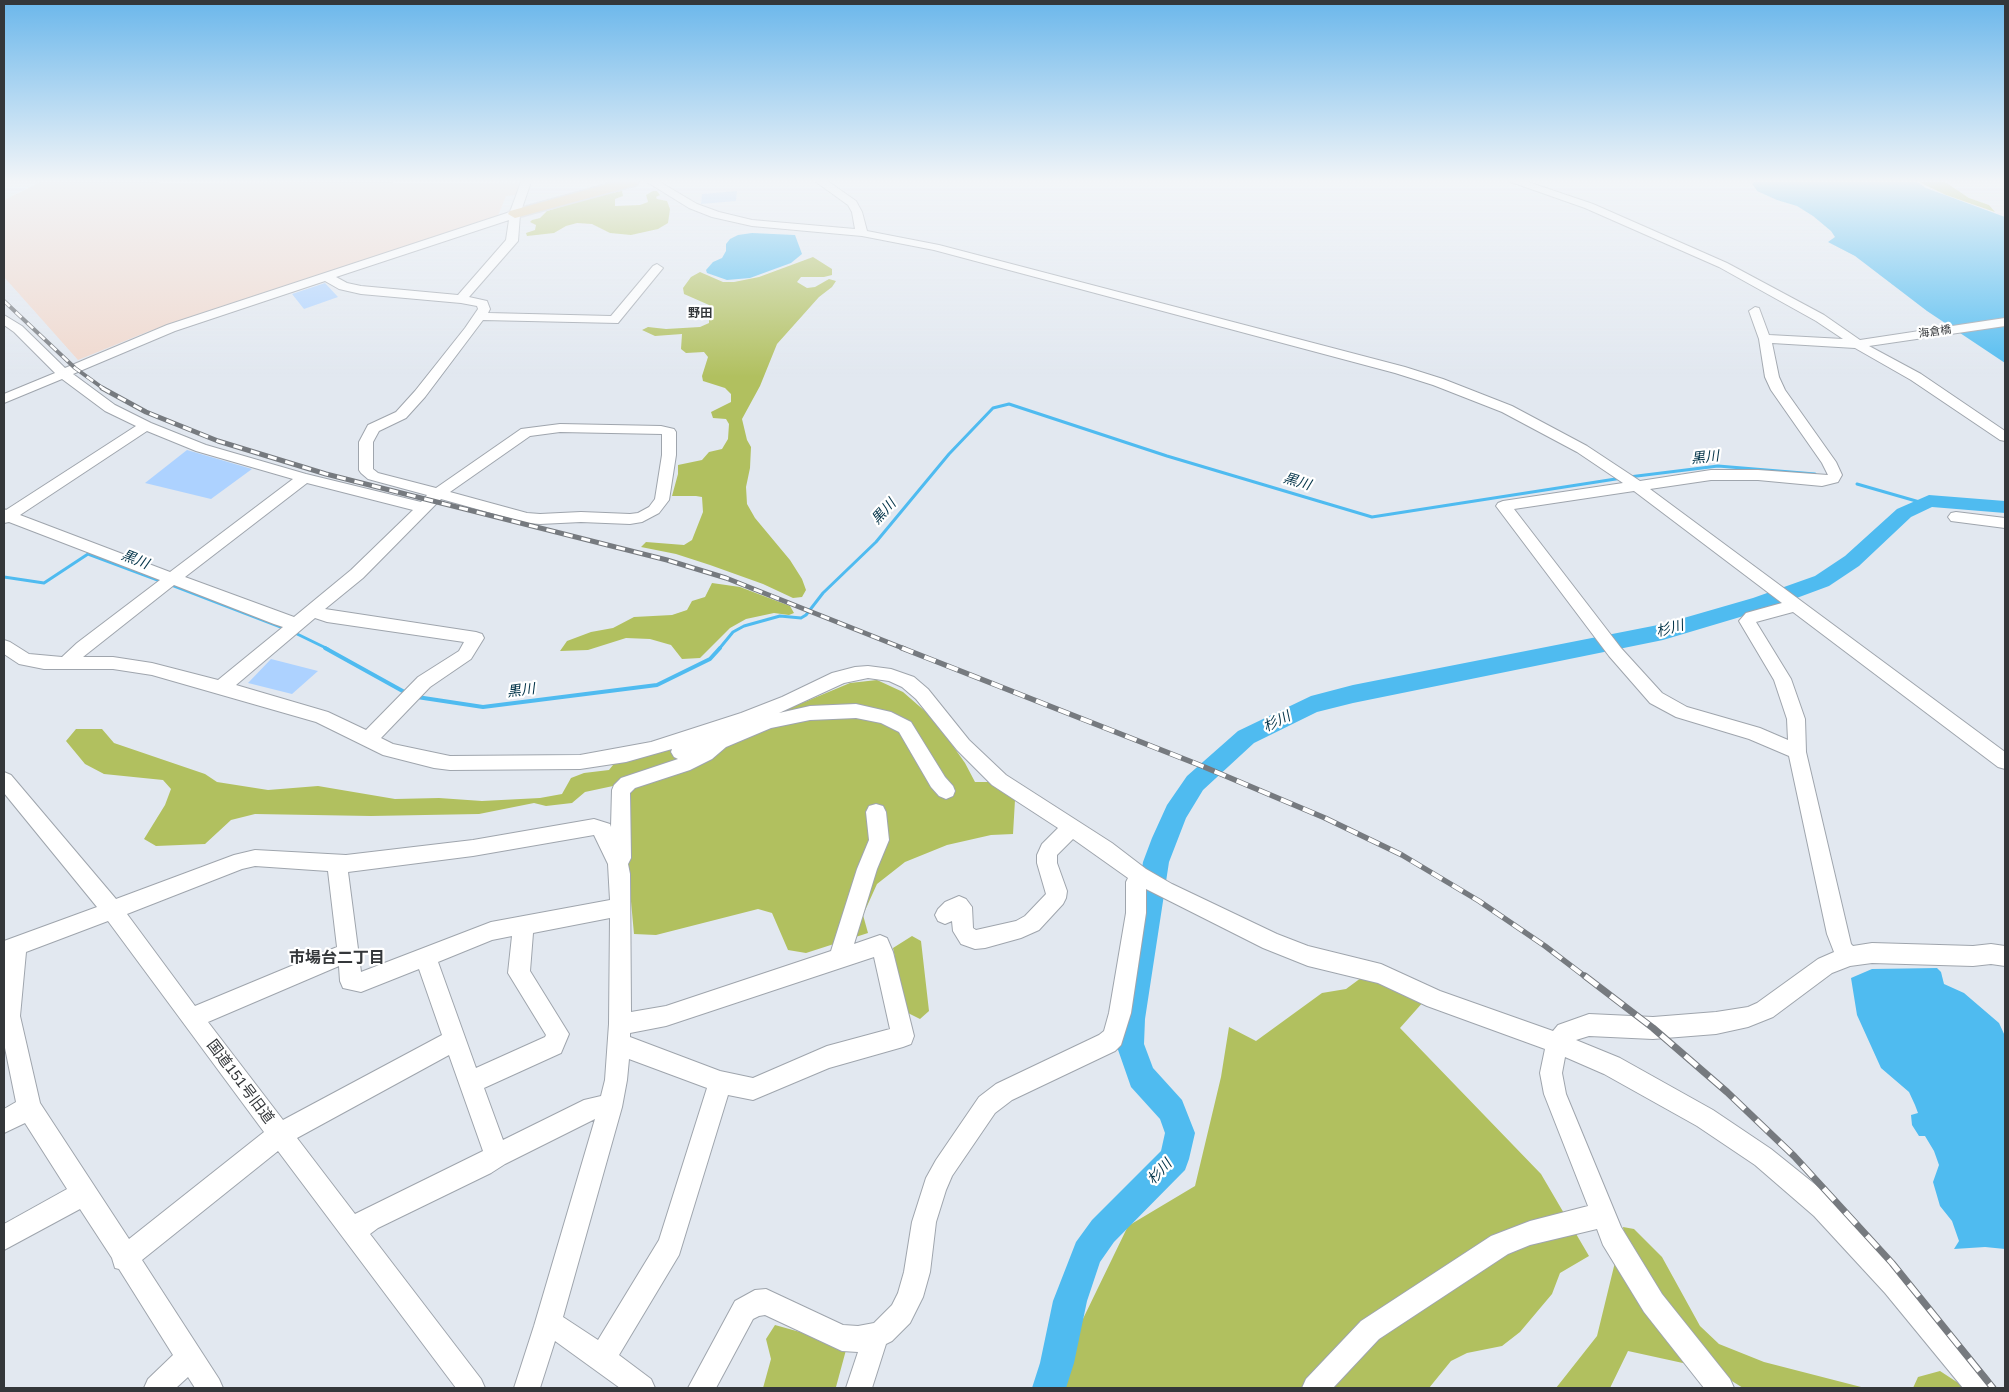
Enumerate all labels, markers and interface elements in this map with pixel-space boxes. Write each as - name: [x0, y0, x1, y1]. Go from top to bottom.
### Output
- district label: 野田: [688, 307, 712, 321]
- street label: 海倉橋: [1918, 323, 1952, 341]
- water label: 黒川: [1690, 448, 1720, 468]
- water label: 黒川: [1281, 470, 1313, 494]
- water label: 黒川: [868, 496, 900, 528]
- water label: 黒川: [119, 547, 151, 573]
- water label: 杉川: [1654, 617, 1686, 641]
- water label: 黒川: [506, 681, 536, 701]
- water label: 杉川: [1261, 708, 1293, 736]
- district label: 市場台二丁目: [289, 949, 385, 969]
- street label: 国道151号旧道: [203, 1037, 277, 1127]
- water label: 杉川: [1144, 1156, 1176, 1188]

